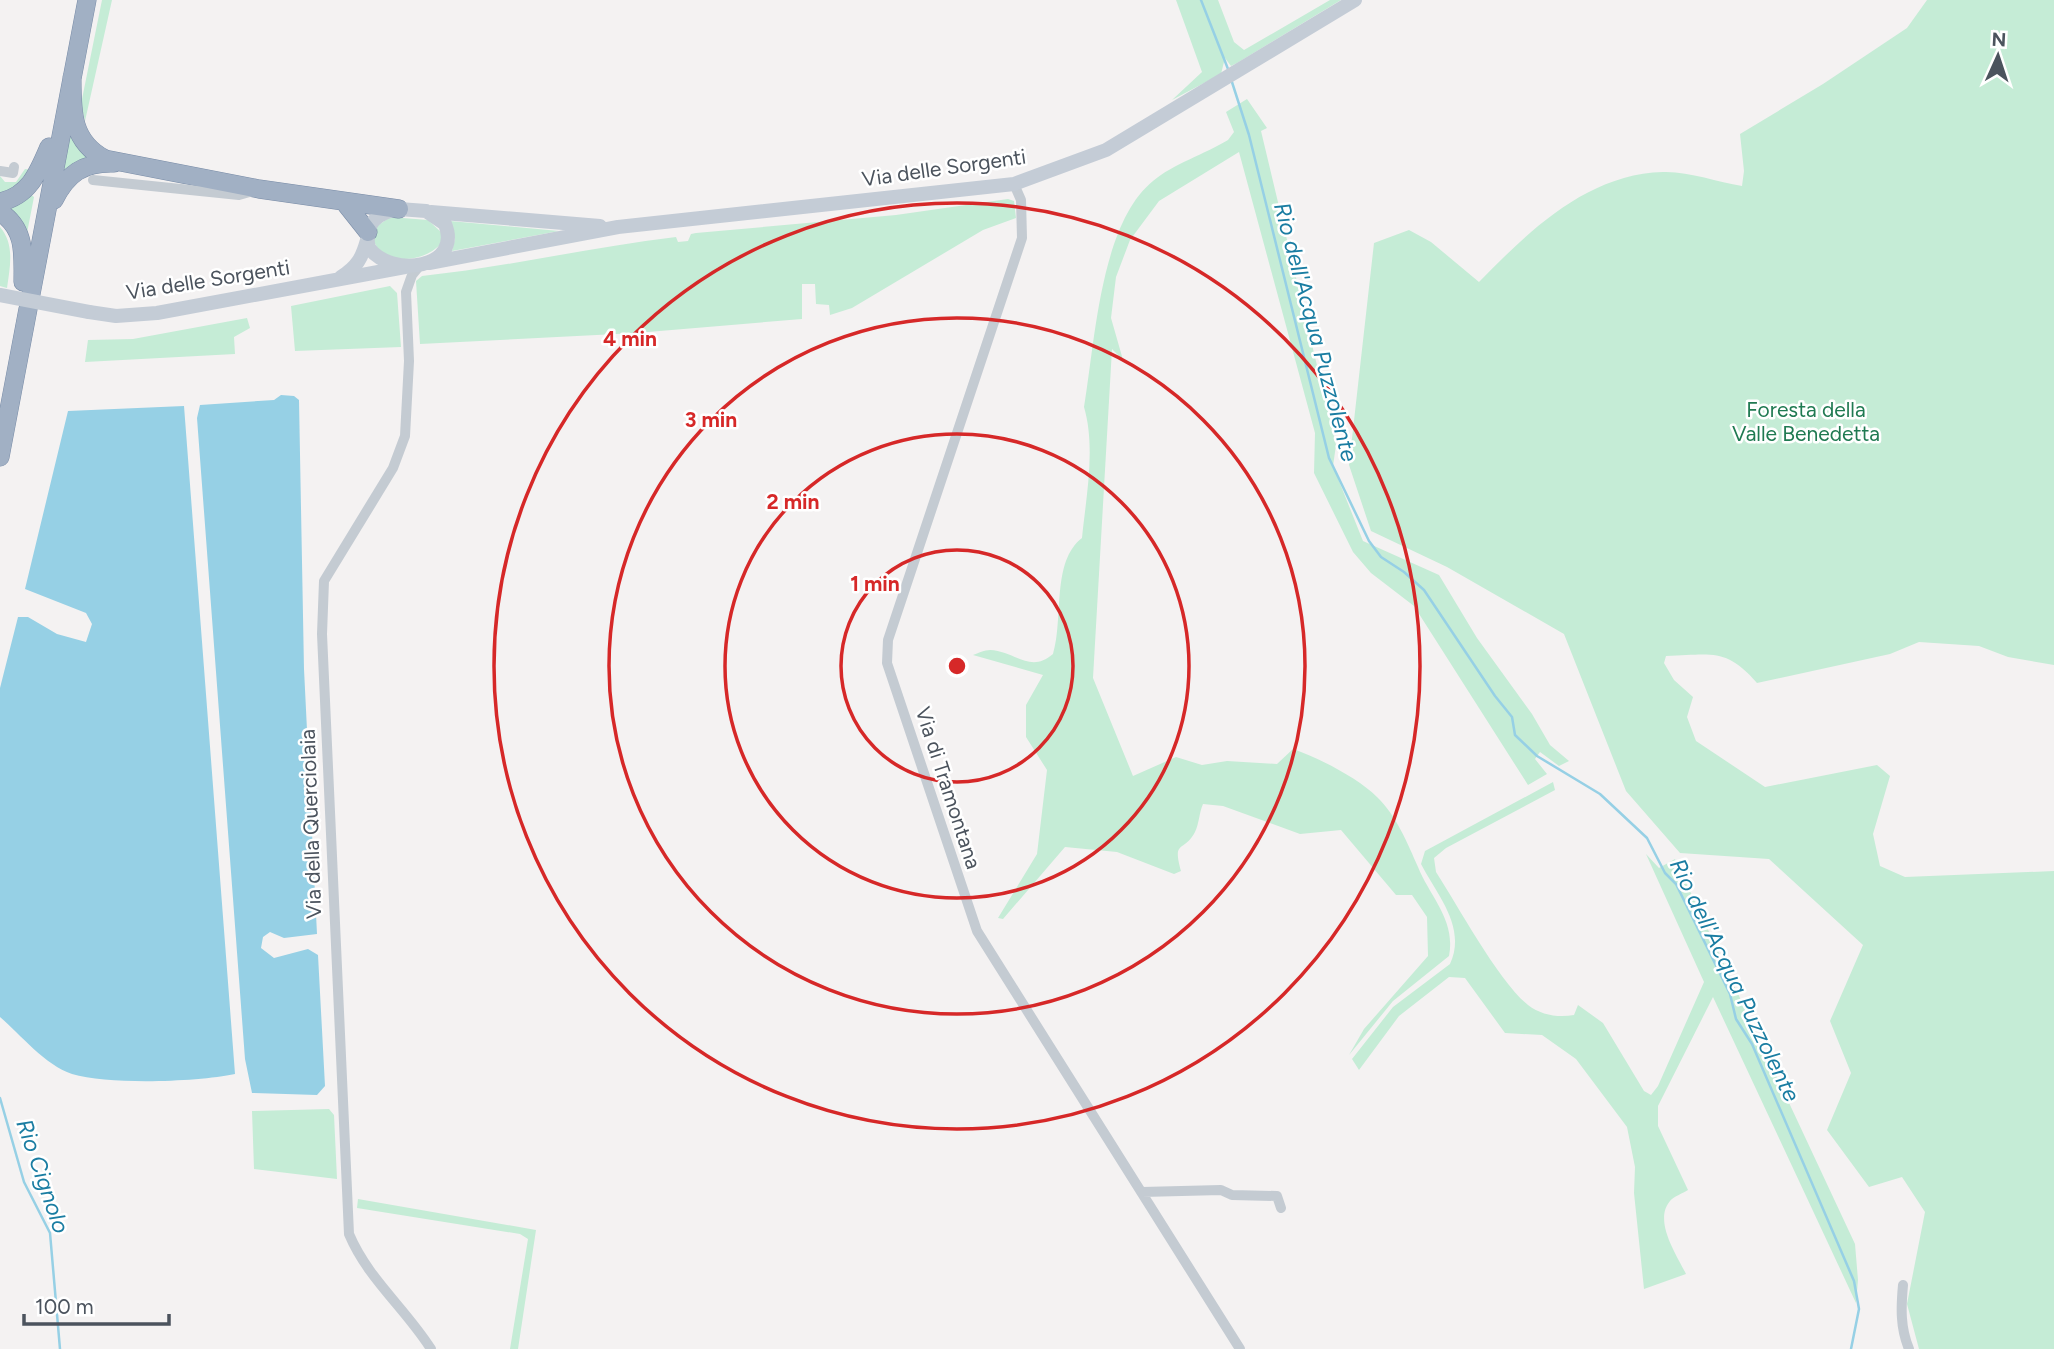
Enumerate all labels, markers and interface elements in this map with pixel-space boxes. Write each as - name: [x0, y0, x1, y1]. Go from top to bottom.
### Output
- north arrow: [1963, 21, 2033, 91]
- text: N: [1991, 28, 2007, 51]
- street label: Via delle Sorgenti: [860, 144, 1028, 191]
- water label: Rio dell'Acqua Puzzolente: [1268, 199, 1364, 465]
- street label: Via delle Sorgenti: [124, 254, 292, 305]
- text: 4 min: [603, 326, 657, 351]
- park label: Foresta della Valle Benedetta: [1732, 397, 1880, 446]
- text: 3 min: [685, 407, 737, 432]
- text: 2 min: [767, 489, 819, 514]
- text: 1 min: [850, 571, 900, 596]
- centre of rings: [945, 654, 969, 678]
- street label: Via di Tramontana: [910, 704, 986, 872]
- street label: Via della Querciolaia: [295, 729, 326, 920]
- water label: Rio dell'Acqua Puzzolente: [1664, 854, 1806, 1107]
- water label: Rio Cignolo: [10, 1115, 76, 1237]
- scale bar: [24, 1282, 170, 1326]
- text: 100 m: [35, 1294, 94, 1319]

